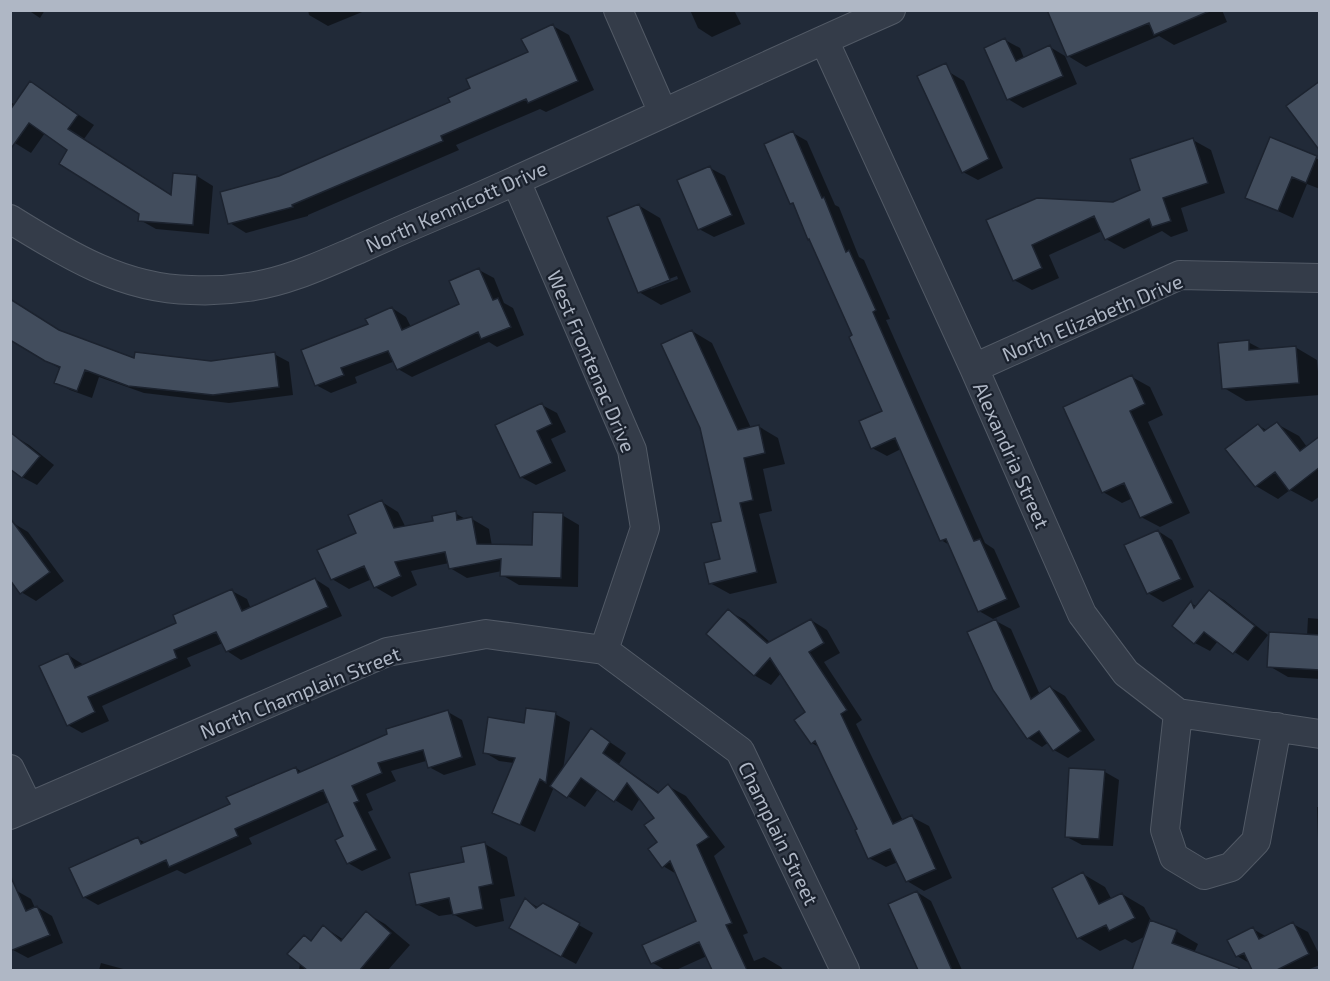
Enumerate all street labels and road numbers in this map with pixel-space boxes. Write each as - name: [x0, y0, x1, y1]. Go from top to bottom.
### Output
- street label: North Kennicott Drive: [362, 155, 550, 257]
- street label: West Frontenac Drive: [543, 266, 641, 456]
- street label: North Elizabeth Drive: [998, 268, 1186, 366]
- street label: Alexandria Street: [969, 378, 1055, 532]
- street label: North Champlain Street: [196, 641, 404, 743]
- street label: Champlain Street: [734, 757, 824, 909]

